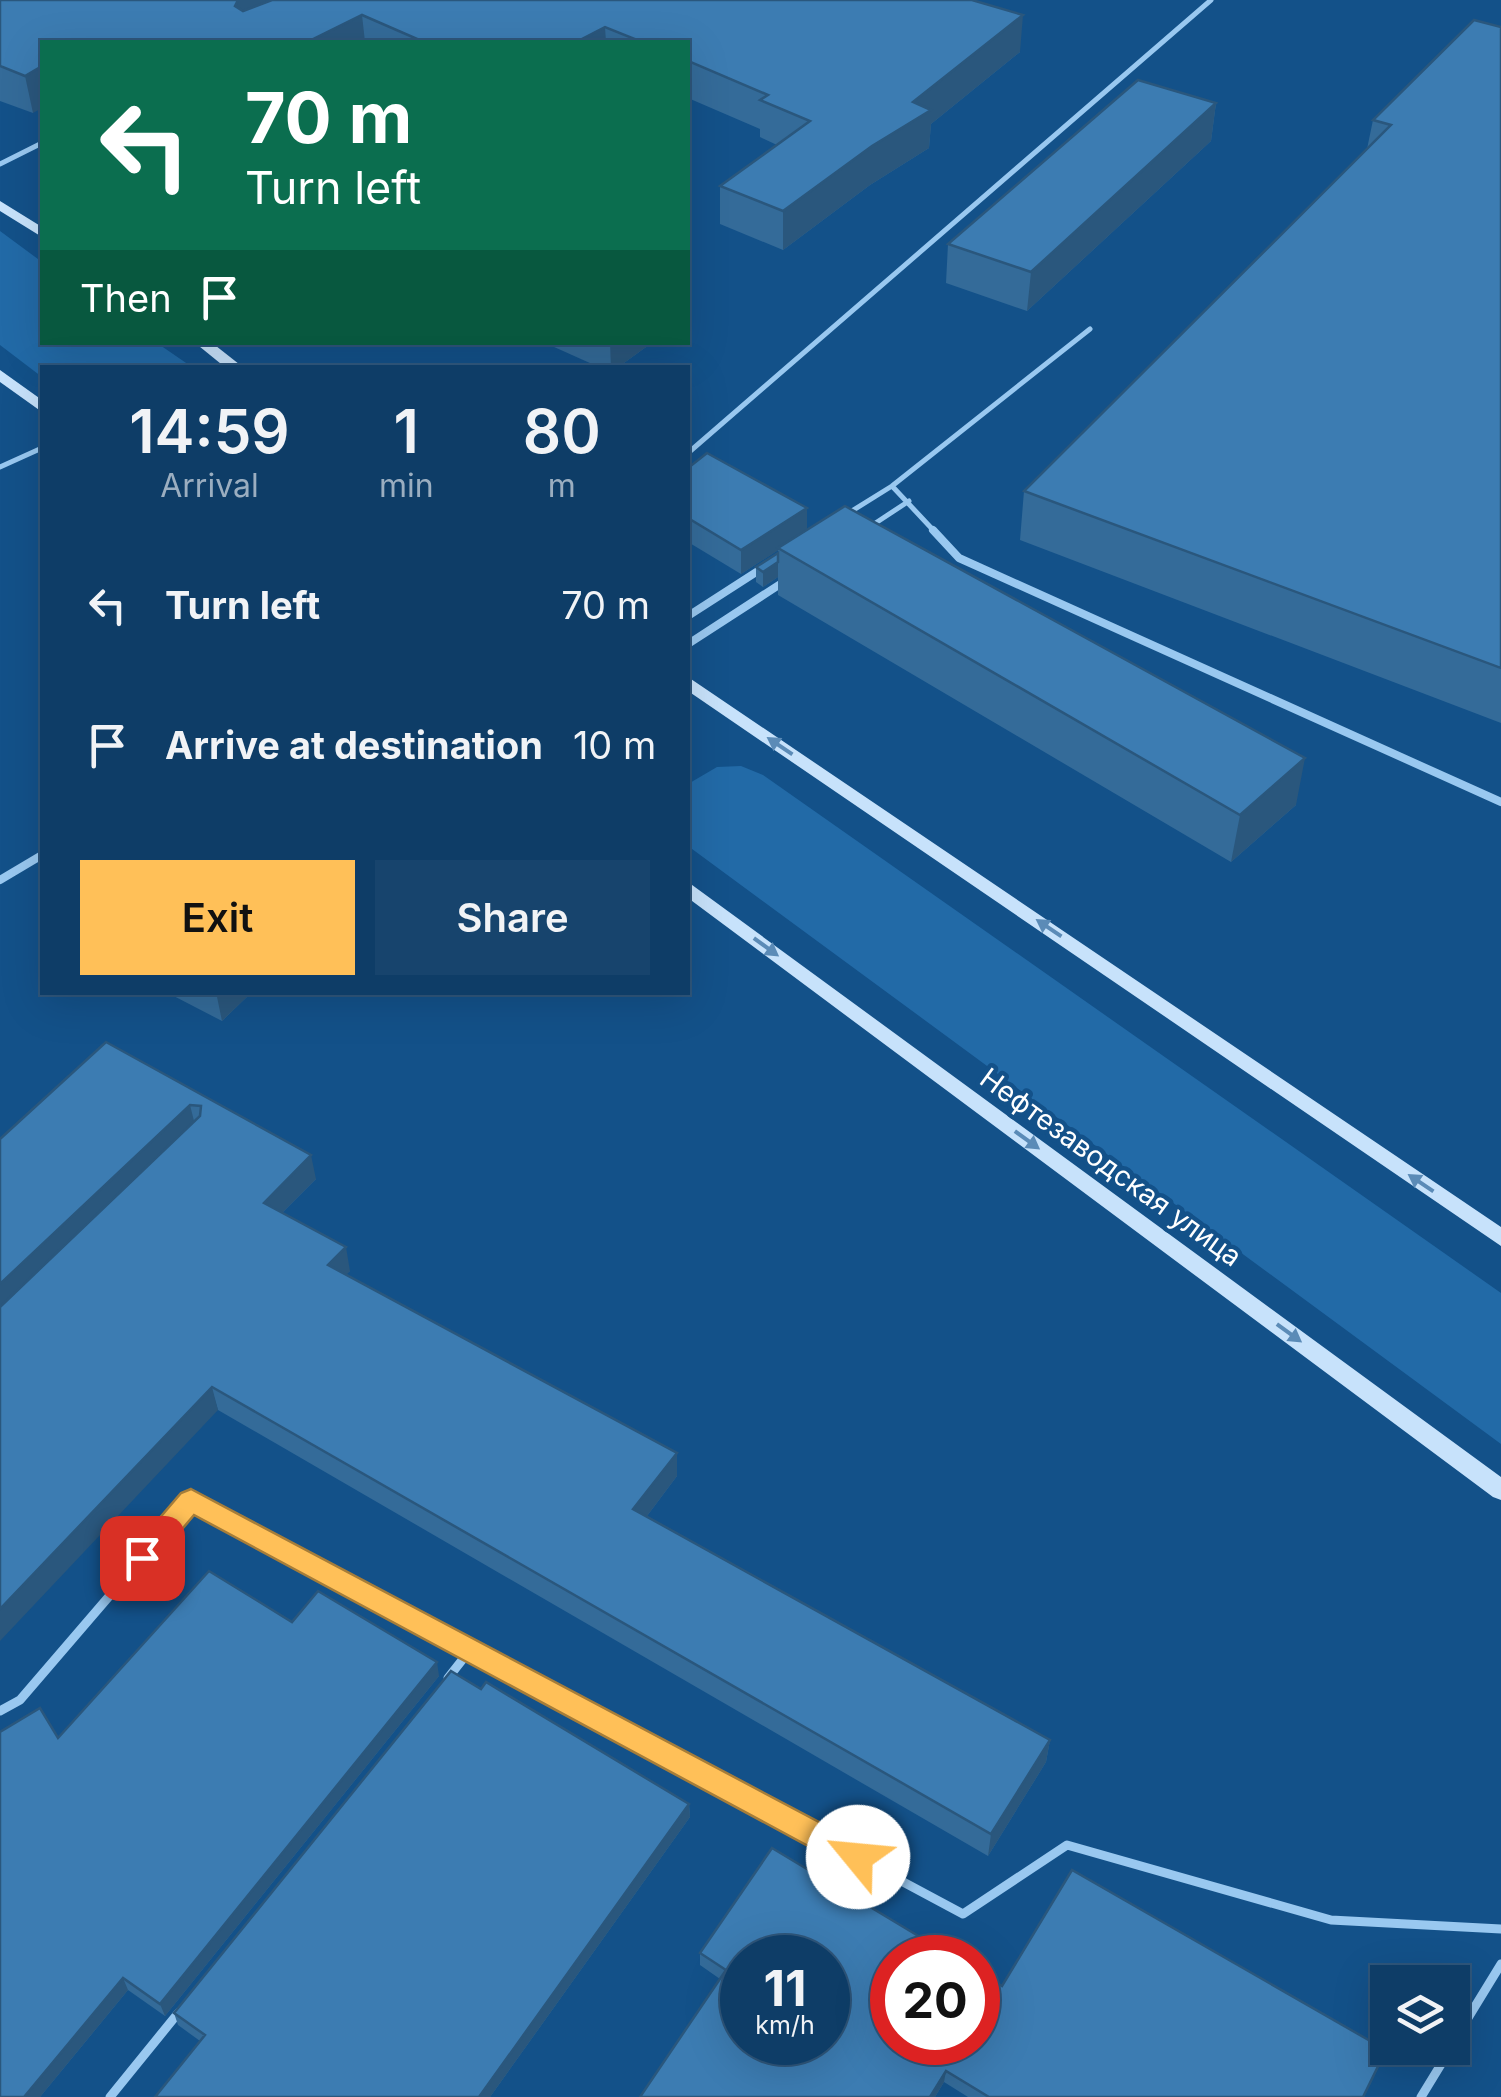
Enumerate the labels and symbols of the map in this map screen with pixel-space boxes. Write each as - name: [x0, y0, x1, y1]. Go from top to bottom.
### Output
- one-way arrow: [767, 737, 794, 755]
- one-way arrow: [1035, 919, 1062, 938]
- one-way arrow: [753, 937, 779, 956]
- street label: Нефтезаводская улица: [974, 1061, 1248, 1273]
- one-way arrow: [1014, 1130, 1040, 1149]
- one-way arrow: [1407, 1174, 1434, 1193]
- one-way arrow: [1276, 1323, 1302, 1342]
- pin: [100, 1516, 185, 1601]
- position arrow: [806, 1805, 910, 1909]
- speed limit sign: 20: [870, 1935, 1000, 2065]

